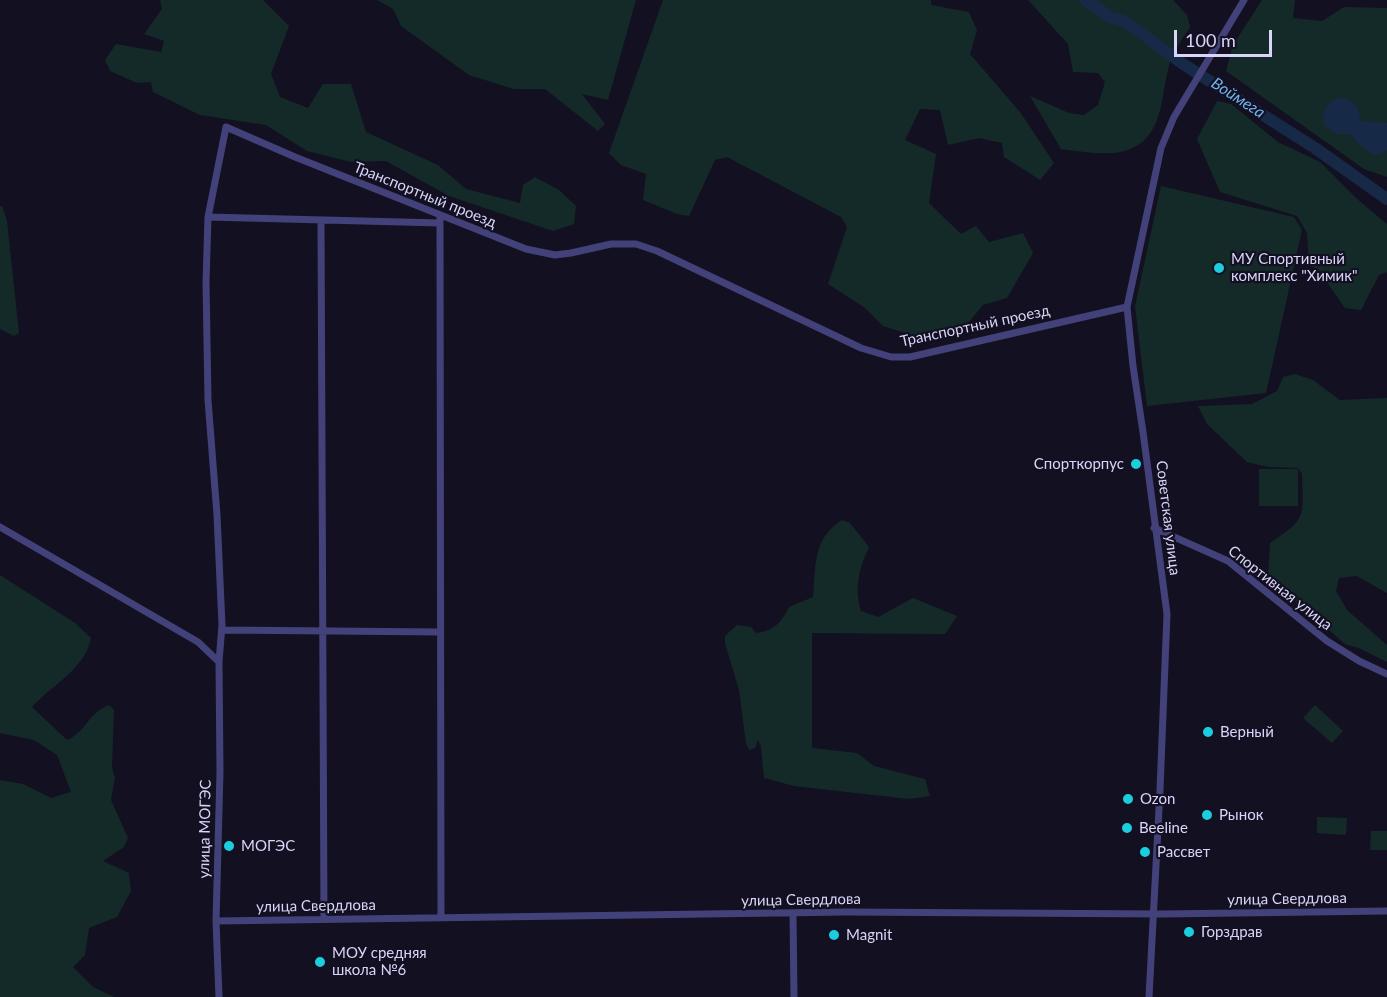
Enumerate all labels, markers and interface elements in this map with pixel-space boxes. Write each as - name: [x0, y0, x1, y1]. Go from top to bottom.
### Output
- scale bar: [1177, 18, 1274, 56]
- text: 100 m: [1185, 29, 1236, 51]
- water label: Воймега: [1208, 74, 1268, 122]
- street label: Транспортный проезд: [351, 158, 499, 232]
- place label: МУ Спортивный комплекс "Химик": [1231, 250, 1357, 285]
- marker: МУ Спортивный комплекс "Химик": [1212, 261, 1226, 275]
- street label: Транспортный проезд: [899, 301, 1051, 351]
- place label: Спорткорпус: [1034, 455, 1124, 473]
- marker: Спорткорпус: [1129, 457, 1143, 471]
- street label: Советская улица: [1152, 460, 1184, 576]
- street label: Спортивная улица: [1224, 542, 1336, 634]
- place label: Верный: [1220, 723, 1274, 741]
- marker: Верный: [1201, 725, 1215, 739]
- street label: улица МОГЭС: [195, 779, 215, 879]
- place label: Ozon: [1140, 790, 1175, 808]
- marker: Ozon: [1121, 792, 1135, 806]
- place label: Рынок: [1219, 806, 1263, 824]
- marker: Рынок: [1200, 808, 1214, 822]
- place label: Beeline: [1139, 819, 1188, 837]
- marker: Beeline: [1120, 821, 1134, 835]
- place label: МОГЭС: [241, 837, 295, 855]
- marker: МОГЭС: [222, 839, 236, 853]
- place label: Рассвет: [1157, 843, 1210, 861]
- marker: Рассвет: [1138, 845, 1152, 859]
- street label: улица Свердлова: [1227, 889, 1347, 909]
- street label: улица Свердлова: [741, 890, 861, 910]
- street label: улица Свердлова: [256, 896, 376, 916]
- place label: Горздрав: [1201, 923, 1262, 941]
- marker: Горздрав: [1182, 925, 1196, 939]
- place label: Magnit: [846, 926, 892, 944]
- marker: Magnit: [827, 928, 841, 942]
- place label: МОУ средняя школа №6: [332, 944, 427, 979]
- marker: МОУ средняя школа №6: [313, 955, 327, 969]

